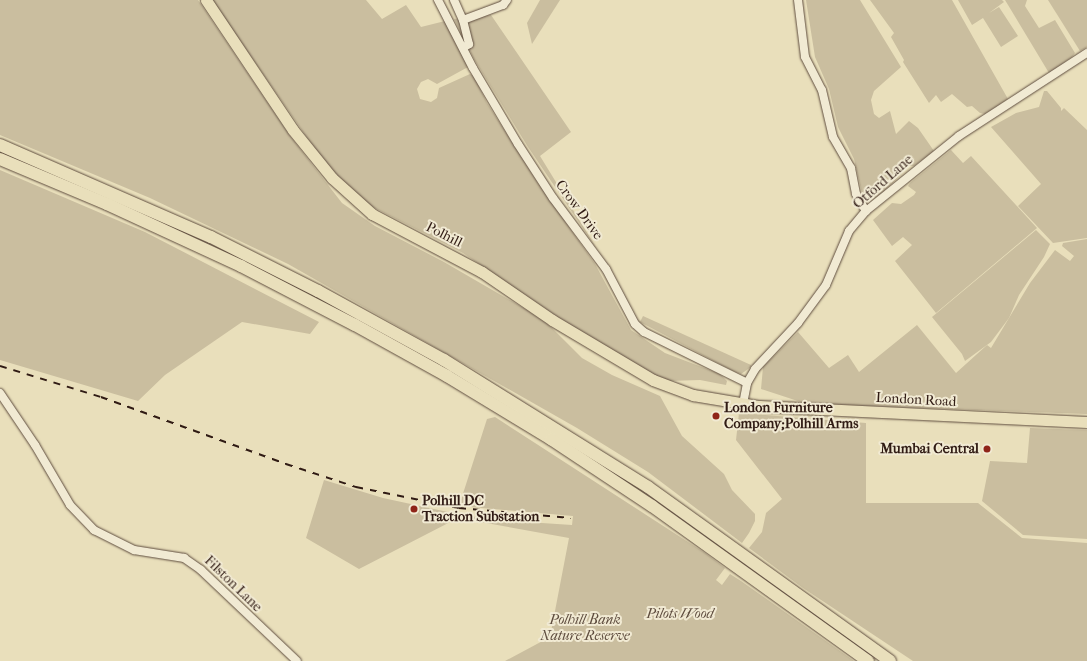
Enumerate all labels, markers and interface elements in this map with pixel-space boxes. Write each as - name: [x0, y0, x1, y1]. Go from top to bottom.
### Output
- street label: Otford Lane: [850, 151, 916, 213]
- street label: Crow Drive: [552, 177, 606, 243]
- street label: Polhill: [423, 219, 465, 251]
- street label: London Road: [875, 390, 957, 410]
- place label: London Furniture Company;Polhill Arms: [724, 400, 858, 432]
- marker: London Furniture Company;Polhill Arms: [711, 411, 721, 421]
- place label: Mumbai Central: [880, 441, 979, 457]
- marker: Mumbai Central: [982, 444, 992, 454]
- place label: Polhill DC Traction Substation: [422, 493, 539, 526]
- marker: Polhill DC Traction Substation: [409, 504, 419, 514]
- street label: Filston Lane: [201, 552, 265, 616]
- park label: Pilots Wood: [646, 606, 714, 622]
- park label: Polhill Bank Nature Reserve: [540, 612, 630, 644]

